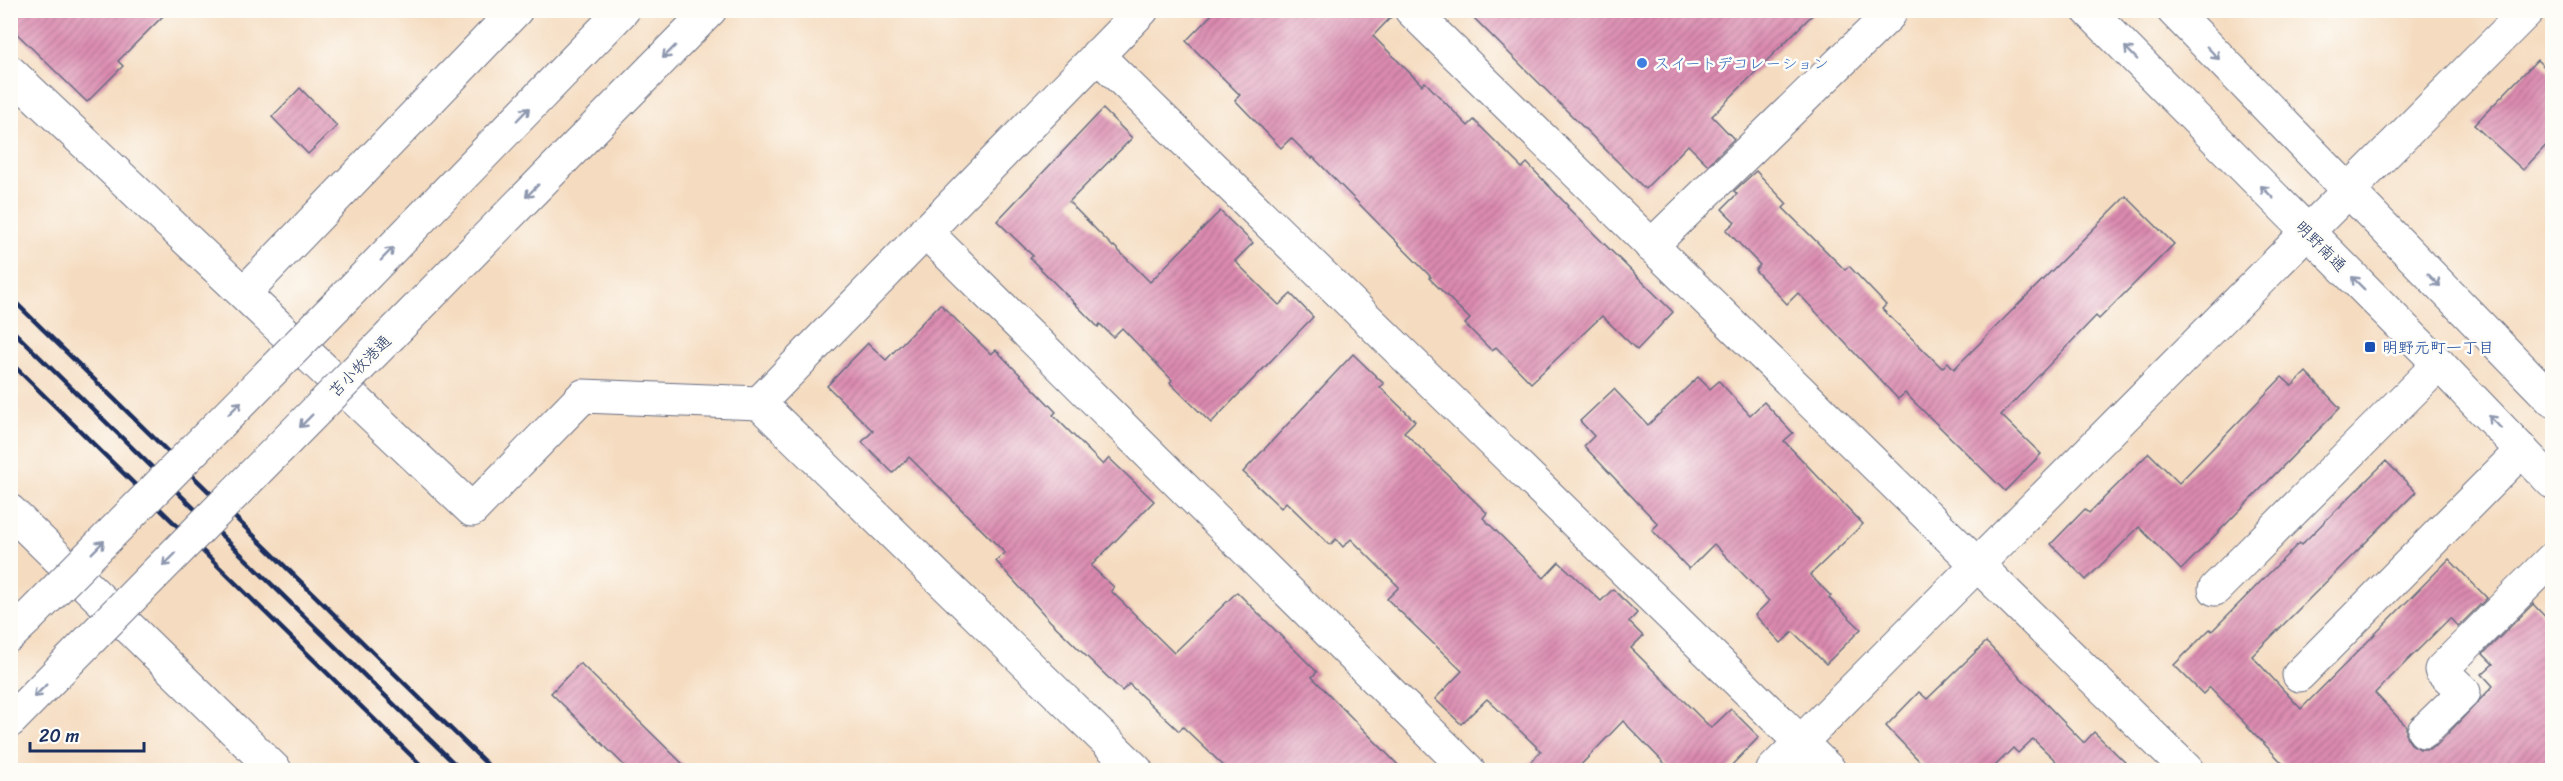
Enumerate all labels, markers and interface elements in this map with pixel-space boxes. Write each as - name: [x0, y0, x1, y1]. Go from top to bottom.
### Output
- one-way arrow: [662, 45, 676, 60]
- one-way arrow: [2206, 45, 2221, 60]
- one-way arrow: [2123, 46, 2138, 61]
- place label: スイートデコレーション: [1654, 49, 1829, 78]
- marker: スイートデコレーション: [1635, 56, 1649, 70]
- one-way arrow: [515, 107, 530, 122]
- one-way arrow: [525, 184, 539, 199]
- one-way arrow: [2260, 185, 2275, 200]
- street label: 明野南通: [2288, 213, 2354, 279]
- one-way arrow: [379, 247, 394, 262]
- one-way arrow: [2427, 272, 2442, 287]
- one-way arrow: [2351, 276, 2366, 291]
- street label: 苫小牧港通: [321, 327, 399, 405]
- place label: 明野元町一丁目: [2382, 333, 2494, 362]
- marker: 明野元町一丁目: [2363, 340, 2377, 354]
- one-way arrow: [228, 401, 243, 415]
- one-way arrow: [298, 414, 313, 429]
- one-way arrow: [2488, 415, 2503, 430]
- one-way arrow: [91, 539, 106, 554]
- one-way arrow: [161, 553, 176, 568]
- one-way arrow: [33, 684, 47, 699]
- scale bar: [30, 715, 144, 753]
- text: 20 m: [39, 720, 79, 752]

